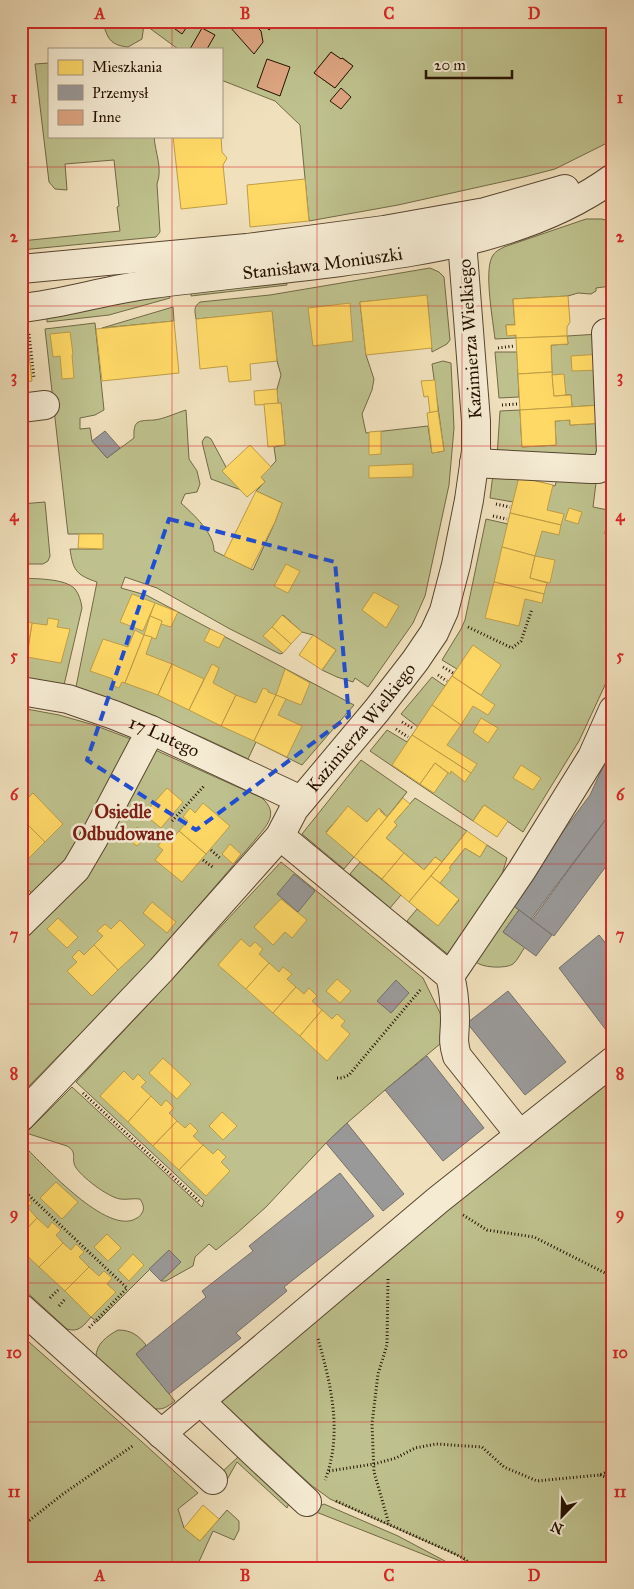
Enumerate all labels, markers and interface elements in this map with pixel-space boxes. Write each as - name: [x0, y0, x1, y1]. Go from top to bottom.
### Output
- text: A: [94, 4, 106, 23]
- text: B: [240, 4, 250, 23]
- text: C: [384, 4, 395, 23]
- text: D: [528, 4, 541, 23]
- legend: [48, 48, 222, 138]
- scale bar: [426, 48, 513, 80]
- text: 20 m: [434, 56, 466, 74]
- text: Mieszkania: [92, 58, 163, 76]
- text: Przemysł: [92, 84, 149, 102]
- text: 1: [11, 88, 18, 107]
- text: 1: [617, 88, 624, 107]
- text: Inne: [92, 108, 121, 126]
- text: 2: [10, 227, 19, 246]
- text: 2: [616, 227, 625, 246]
- street label: Stanisława Moniuszki: [241, 242, 404, 284]
- street label: Kazimierza Wielkiego: [453, 258, 488, 420]
- text: 3: [11, 367, 17, 387]
- text: 3: [617, 367, 623, 387]
- text: 4: [10, 506, 20, 526]
- text: 4: [616, 506, 626, 526]
- text: 5: [10, 646, 18, 665]
- text: 5: [616, 646, 624, 665]
- street label: Kazimierza Wielkiego: [302, 659, 420, 797]
- street label: 17 Lutego: [126, 711, 203, 762]
- text: 6: [10, 785, 19, 804]
- text: 6: [616, 785, 625, 804]
- district label: Osiedle Odbudowane: [72, 800, 174, 845]
- text: 7: [10, 925, 19, 944]
- text: 7: [616, 925, 625, 944]
- text: 8: [10, 1064, 18, 1083]
- text: 8: [616, 1064, 624, 1083]
- text: 9: [10, 1204, 18, 1224]
- text: 9: [616, 1204, 624, 1224]
- text: 10: [6, 1343, 22, 1362]
- text: 10: [612, 1343, 628, 1362]
- text: 11: [8, 1482, 21, 1501]
- text: 11: [614, 1482, 627, 1501]
- north arrow: [536, 1492, 586, 1542]
- text: N: [548, 1517, 566, 1538]
- text: A: [94, 1566, 106, 1585]
- text: B: [240, 1566, 250, 1585]
- text: C: [384, 1566, 395, 1585]
- text: D: [528, 1566, 541, 1585]

